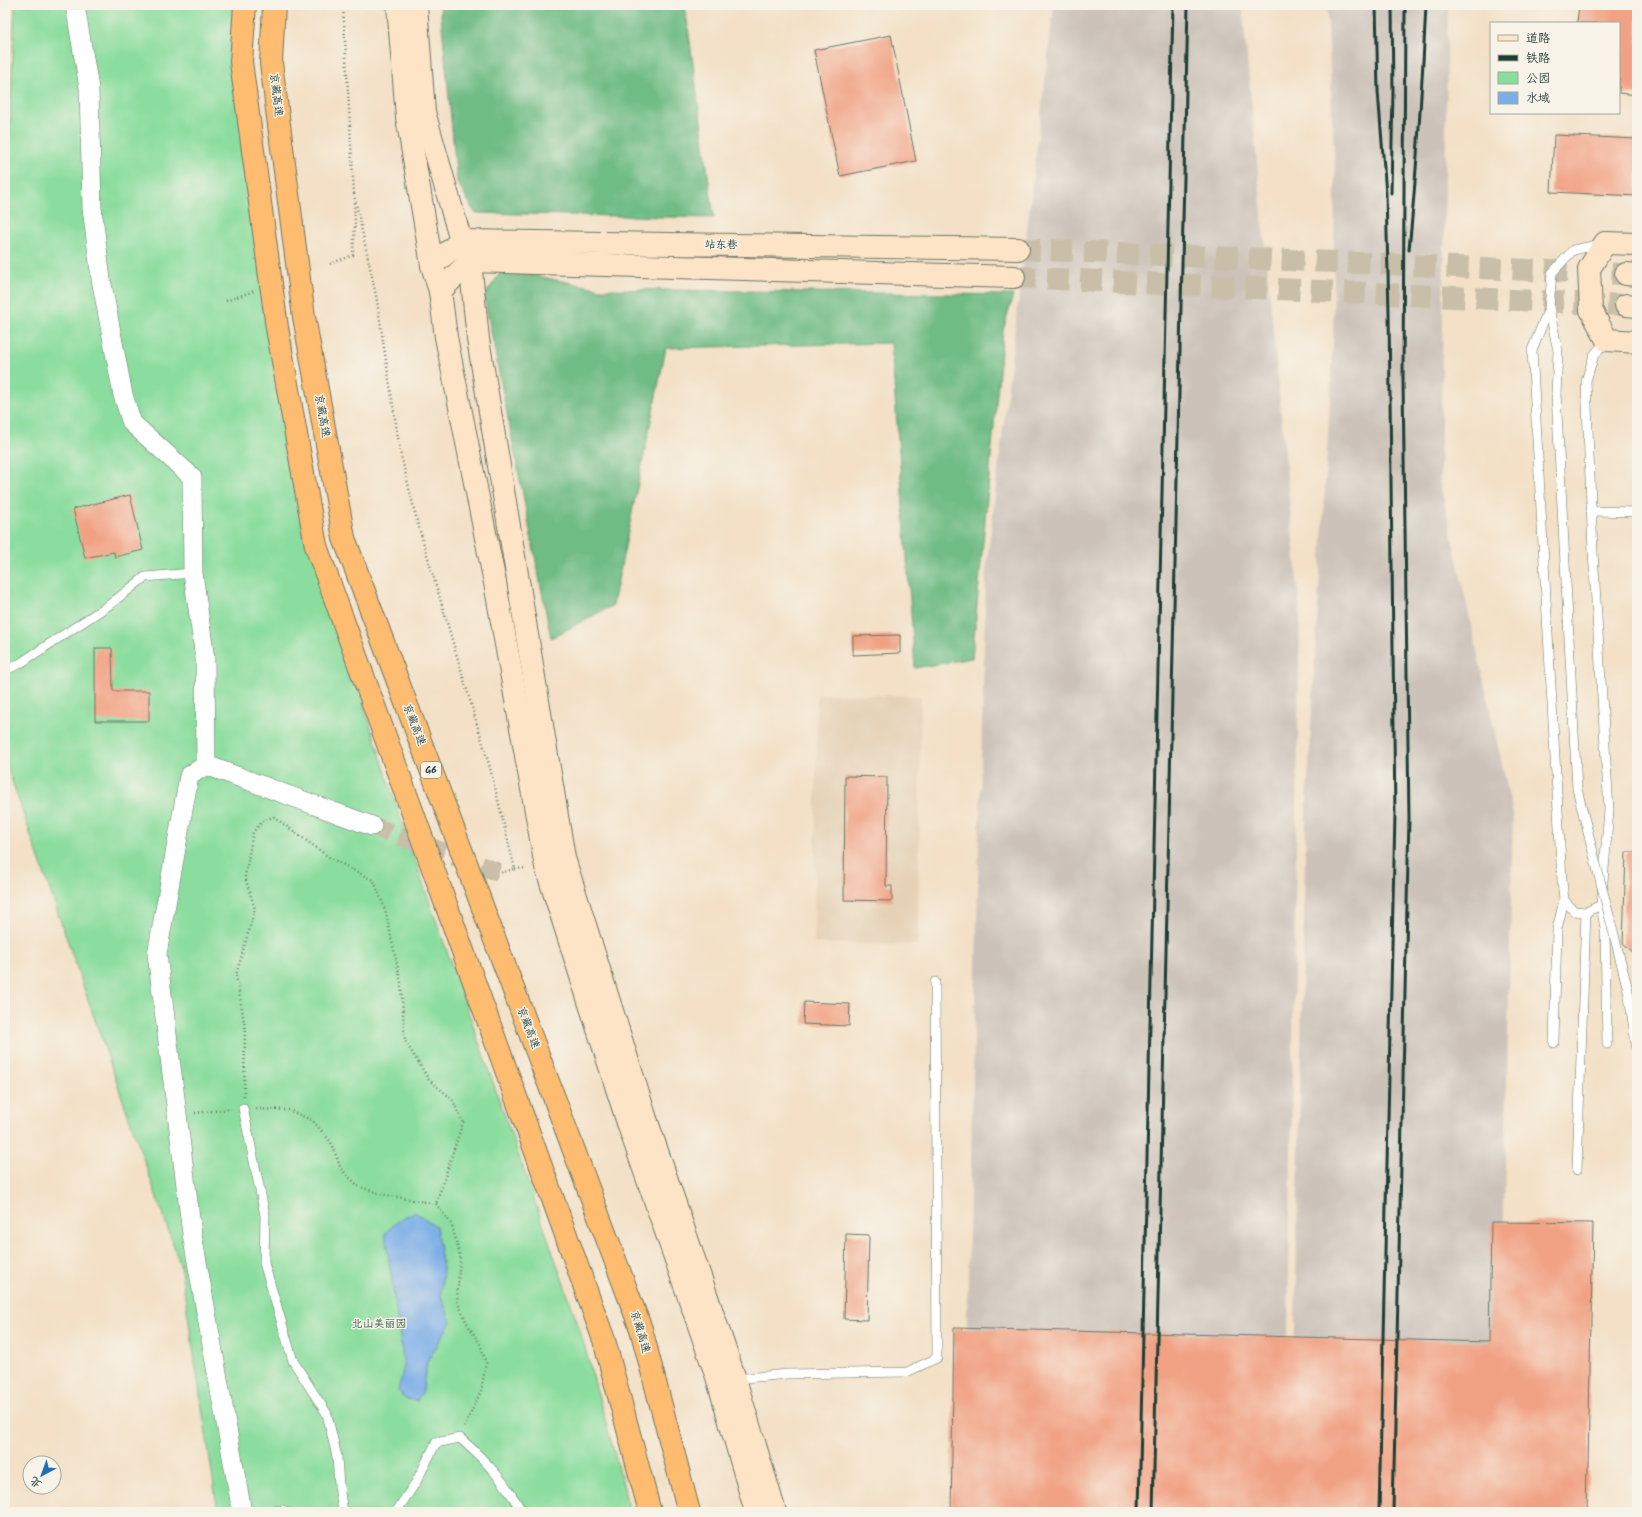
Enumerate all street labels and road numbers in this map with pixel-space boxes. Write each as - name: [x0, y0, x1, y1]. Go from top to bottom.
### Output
- street label: 京藏高速: [264, 72, 288, 118]
- street label: 站东巷: [704, 236, 738, 254]
- street label: 京藏高速: [309, 393, 335, 439]
- street label: 京藏高速: [398, 701, 430, 749]
- road number: G6: [421, 762, 441, 778]
- street label: 京藏高速: [512, 1004, 544, 1052]
- street label: 京藏高速: [625, 1308, 655, 1356]

